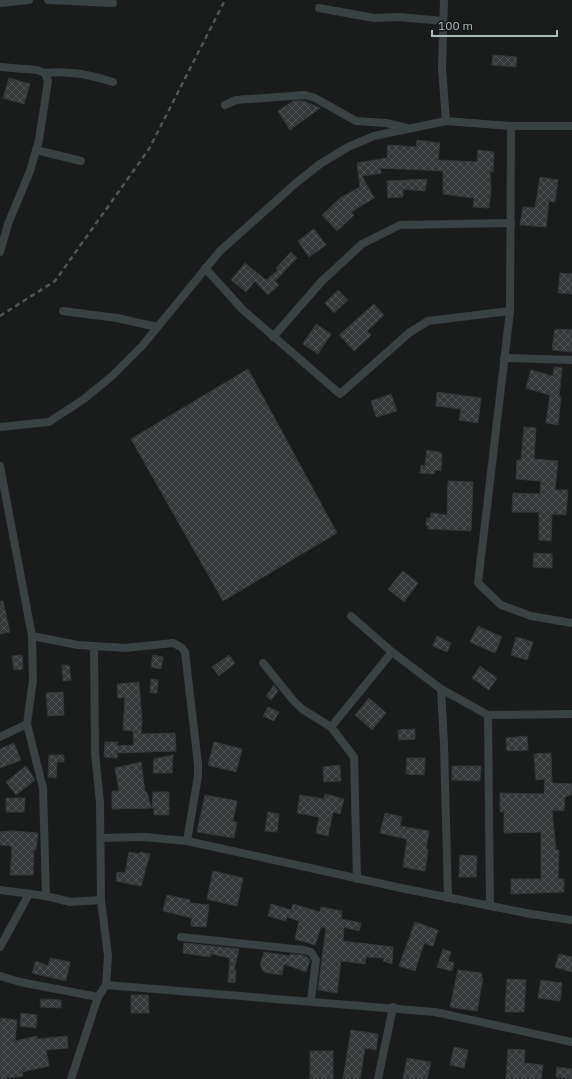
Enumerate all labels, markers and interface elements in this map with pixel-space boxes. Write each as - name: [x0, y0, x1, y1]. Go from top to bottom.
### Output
- scale bar: [432, 12, 557, 38]
- text: 100 m: [438, 18, 473, 33]

